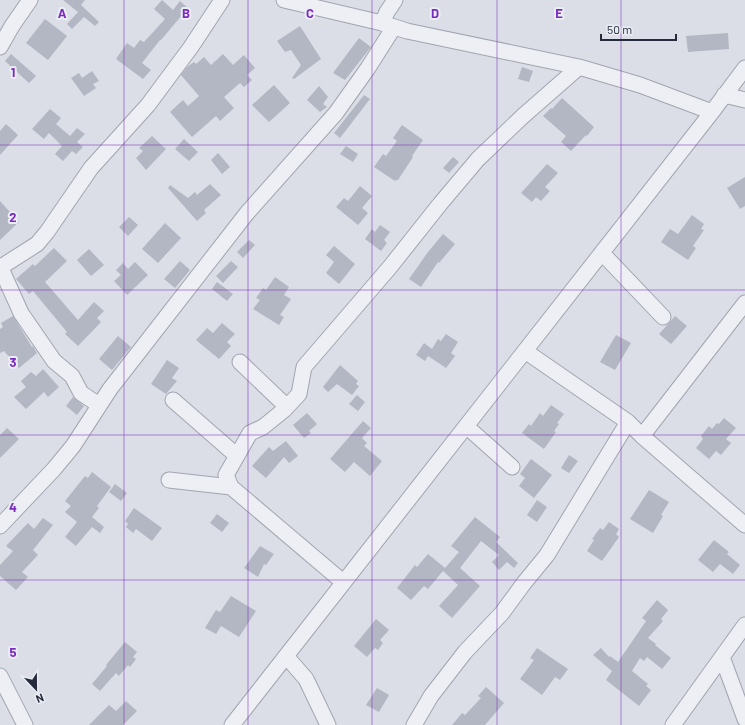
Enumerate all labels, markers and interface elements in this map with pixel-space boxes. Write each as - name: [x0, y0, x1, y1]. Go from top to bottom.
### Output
- text: A: [58, 5, 67, 21]
- text: B: [182, 5, 190, 21]
- text: C: [306, 5, 314, 21]
- text: D: [431, 5, 439, 21]
- text: E: [555, 5, 563, 21]
- scale bar: [601, 16, 676, 42]
- text: 50 m: [607, 22, 632, 36]
- text: 1: [11, 64, 15, 80]
- text: 2: [9, 209, 17, 225]
- text: 3: [9, 354, 17, 370]
- text: 4: [9, 499, 17, 515]
- text: 5: [9, 644, 17, 660]
- north arrow: [16, 669, 56, 709]
- text: N: [34, 691, 46, 706]

